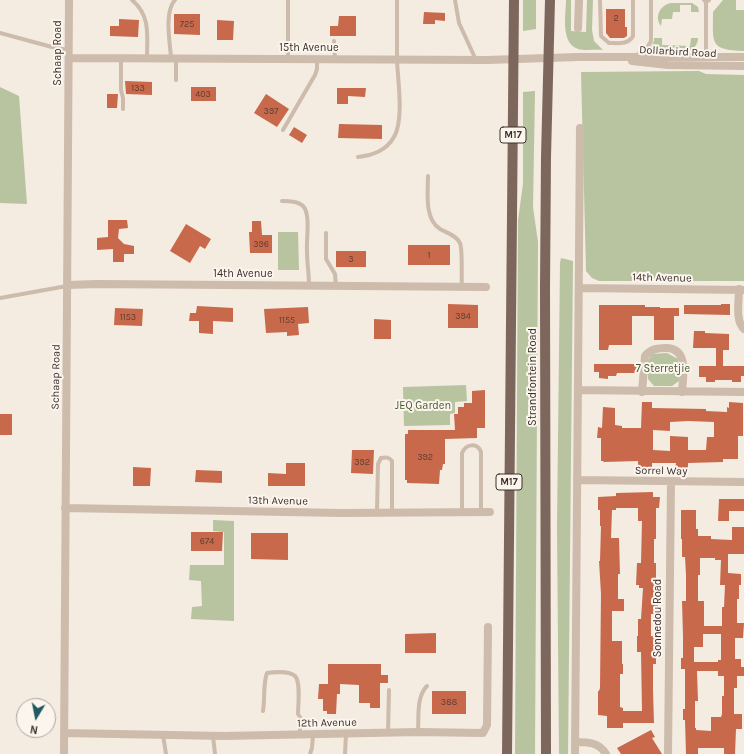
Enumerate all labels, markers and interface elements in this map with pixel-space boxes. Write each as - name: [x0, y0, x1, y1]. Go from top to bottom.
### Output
- house number: 2: [613, 13, 619, 23]
- house number: 725: [180, 19, 194, 29]
- street label: Schaap Road: [51, 20, 65, 86]
- street label: 15th Avenue: [279, 41, 339, 55]
- street label: Dollarbird Road: [639, 43, 717, 61]
- house number: 133: [131, 83, 145, 93]
- house number: 403: [195, 89, 211, 99]
- house number: 397: [264, 106, 278, 116]
- road number: M17: [500, 127, 526, 143]
- house number: 396: [253, 239, 269, 249]
- house number: 1: [428, 250, 430, 260]
- house number: 3: [348, 254, 354, 264]
- street label: 14th Avenue: [213, 267, 273, 281]
- street label: 14th Avenue: [632, 271, 692, 285]
- house number: 394: [455, 311, 471, 321]
- house number: 1153: [120, 312, 136, 322]
- house number: 1155: [279, 315, 295, 325]
- street label: Strandfontein Road: [526, 328, 540, 426]
- street label: Schaap Road: [49, 344, 63, 410]
- park label: 7 Sterretjie: [636, 362, 690, 376]
- park label: JEQ Garden: [395, 399, 451, 413]
- house number: 392: [417, 452, 433, 462]
- house number: 392: [354, 457, 370, 467]
- street label: Sorrel Way: [635, 464, 687, 478]
- road number: M17: [496, 474, 522, 490]
- street label: 13th Avenue: [248, 494, 308, 508]
- house number: 674: [200, 536, 214, 546]
- street label: Sonnedou Road: [651, 579, 665, 657]
- house number: 388: [441, 697, 457, 707]
- north arrow: [16, 698, 56, 738]
- street label: 12th Avenue: [297, 716, 357, 730]
- text: N: [29, 722, 39, 736]

